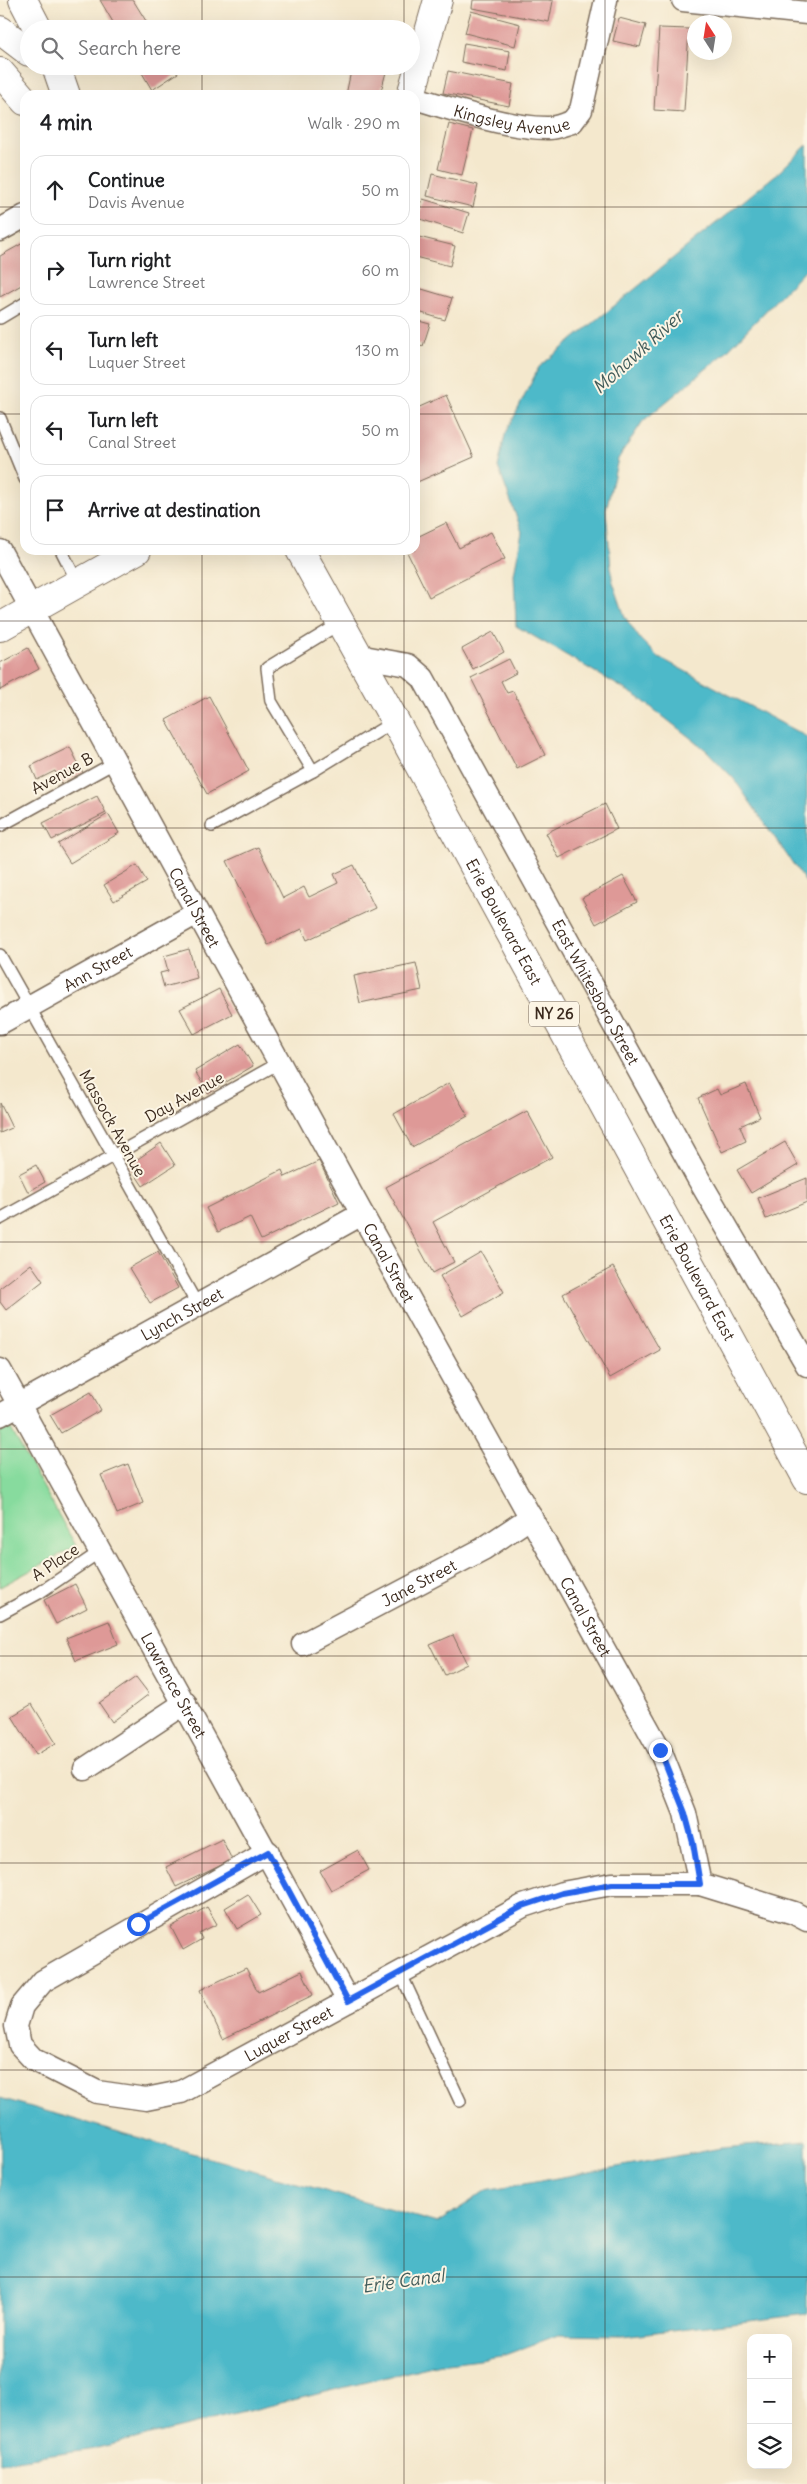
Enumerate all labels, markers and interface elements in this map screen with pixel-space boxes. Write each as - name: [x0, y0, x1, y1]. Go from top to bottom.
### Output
- north arrow: [687, 15, 732, 60]
- search box: [20, 20, 420, 75]
- icon: search: [38, 34, 66, 62]
- text: Search here: [78, 36, 181, 60]
- street label: Kingsley Avenue: [452, 100, 572, 138]
- text: 4 min: [40, 109, 92, 136]
- text: Walk · 290 m: [308, 113, 400, 133]
- text: Continue: [88, 168, 165, 192]
- icon: ahead: [41, 176, 69, 204]
- text: 50 m: [361, 180, 399, 200]
- text: Davis Avenue: [88, 192, 185, 212]
- text: Turn right: [88, 248, 171, 272]
- icon: right: [41, 256, 69, 284]
- text: 60 m: [361, 260, 399, 280]
- text: Lawrence Street: [88, 272, 205, 292]
- water label: Mohawk River: [588, 303, 690, 398]
- text: Turn left: [88, 328, 158, 352]
- icon: left: [41, 336, 69, 364]
- text: 130 m: [355, 340, 399, 360]
- text: Luquer Street: [88, 352, 186, 372]
- text: Turn left: [88, 408, 158, 432]
- icon: left: [41, 416, 69, 444]
- text: 50 m: [361, 420, 399, 440]
- text: Canal Street: [88, 432, 176, 452]
- icon: arrive: [41, 496, 69, 524]
- text: Arrive at destination: [88, 498, 261, 522]
- street label: Avenue B: [27, 748, 97, 798]
- street label: Erie Boulevard East: [462, 855, 547, 989]
- street label: Canal Street: [165, 864, 225, 951]
- street label: East Whitesboro Street: [548, 916, 644, 1069]
- street label: Ann Street: [60, 941, 136, 996]
- road number: NY 26: [529, 1002, 579, 1026]
- street label: Massock Avenue: [75, 1066, 151, 1180]
- street label: Day Avenue: [141, 1067, 227, 1127]
- street label: Erie Boulevard East: [655, 1211, 740, 1344]
- street label: Canal Street: [359, 1219, 419, 1306]
- street label: Lynch Street: [137, 1283, 227, 1345]
- street label: A Place: [28, 1539, 82, 1585]
- street label: Jane Street: [378, 1555, 460, 1611]
- street label: Canal Street: [556, 1573, 616, 1660]
- street label: Lawrence Street: [137, 1629, 211, 1742]
- route end: [649, 1739, 672, 1762]
- route start: [127, 1913, 150, 1936]
- street label: Luquer Street: [241, 2001, 337, 2066]
- water label: Erie Canal: [360, 2263, 448, 2298]
- map controls: [747, 2334, 792, 2469]
- button: +: [747, 2334, 792, 2379]
- button: −: [747, 2379, 792, 2424]
- button: layers: [747, 2424, 792, 2469]

